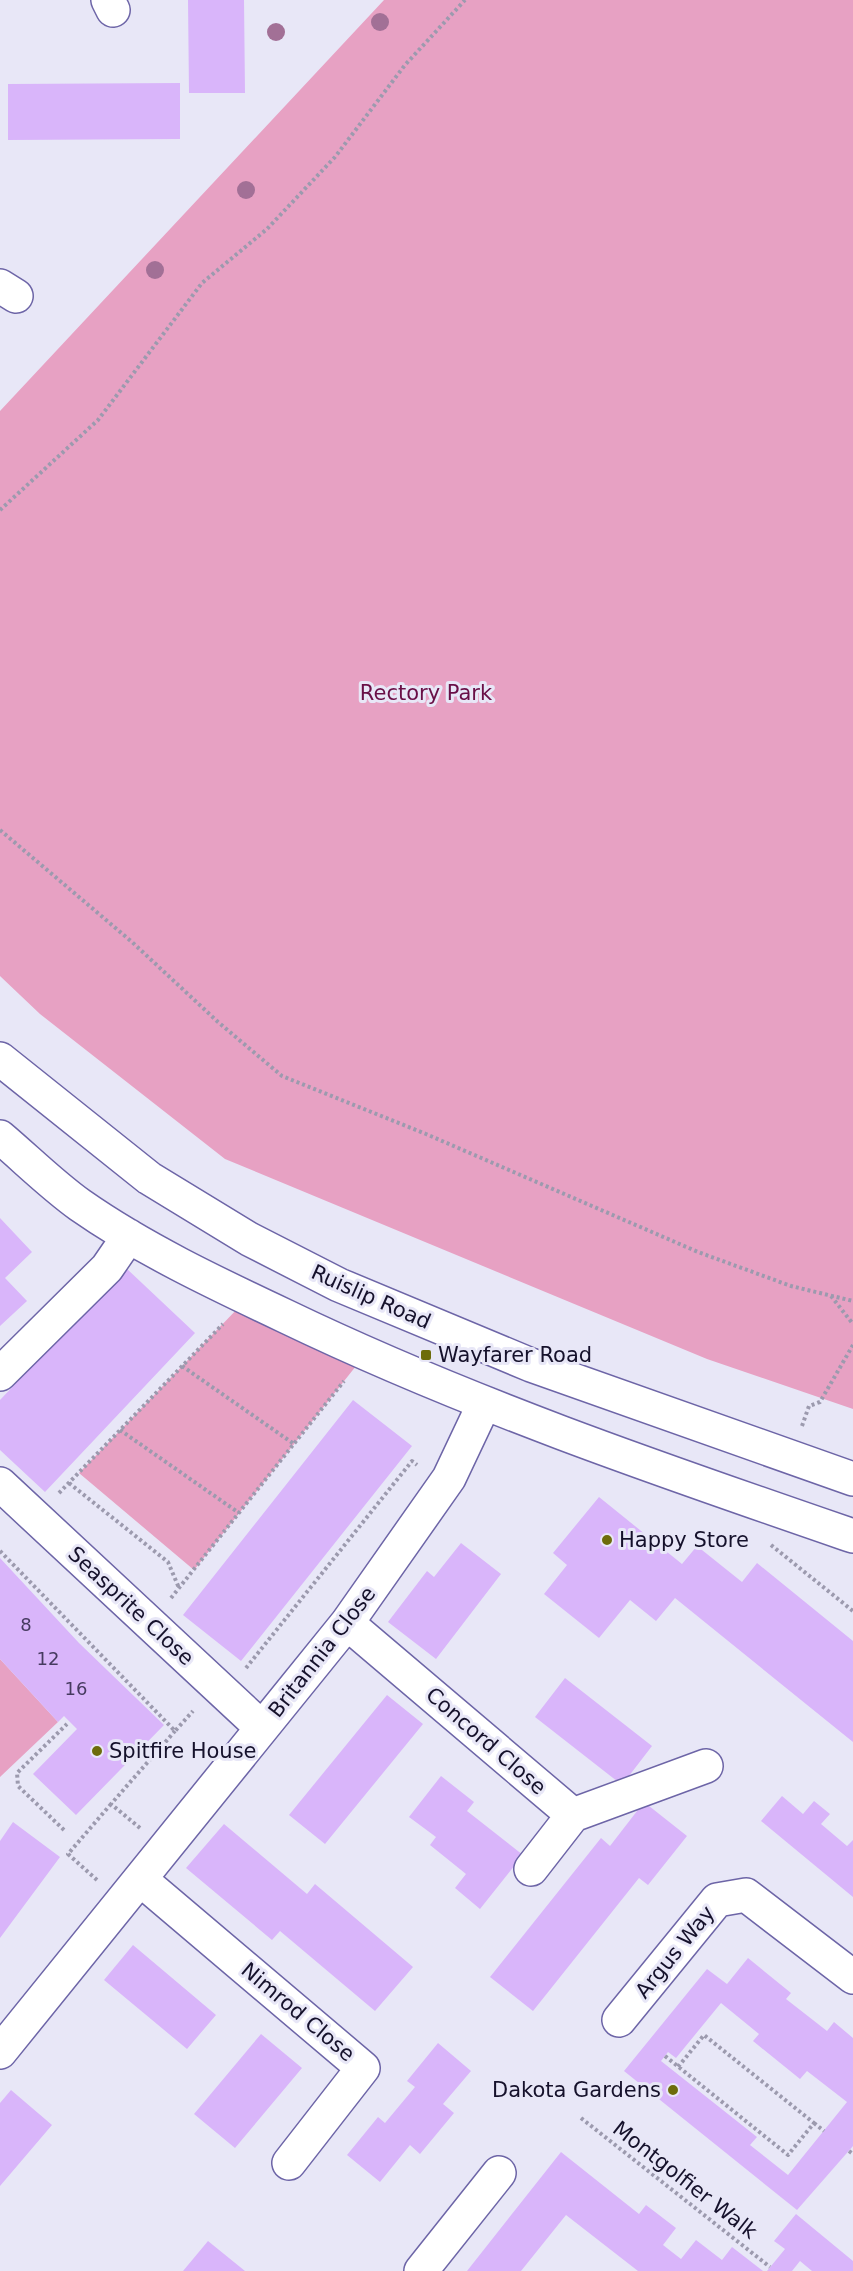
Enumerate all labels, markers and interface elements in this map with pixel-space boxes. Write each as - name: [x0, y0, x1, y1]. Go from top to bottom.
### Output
- park label: Rectory Park: [360, 681, 493, 705]
- street label: Ruislip Road: [308, 1260, 434, 1334]
- place label: Wayfarer Road: [438, 1343, 592, 1367]
- marker: Wayfarer Road: [419, 1348, 433, 1362]
- place label: Happy Store: [619, 1528, 749, 1552]
- marker: Happy Store: [600, 1533, 614, 1547]
- street label: Seasprite Close: [63, 1542, 199, 1670]
- street label: Britannia Close: [264, 1582, 380, 1722]
- house number: 8: [20, 1614, 32, 1635]
- house number: 12: [37, 1648, 59, 1669]
- house number: 16: [65, 1678, 87, 1699]
- street label: Concord Close: [421, 1683, 551, 1799]
- place label: Spitfire House: [109, 1739, 257, 1763]
- marker: Spitfire House: [90, 1744, 104, 1758]
- street label: Argus Way: [631, 1901, 719, 2003]
- street label: Nimrod Close: [237, 1958, 359, 2066]
- place label: Dakota Gardens: [492, 2078, 661, 2102]
- marker: Dakota Gardens: [666, 2083, 680, 2097]
- street label: Montgolfier Walk: [608, 2116, 762, 2244]

